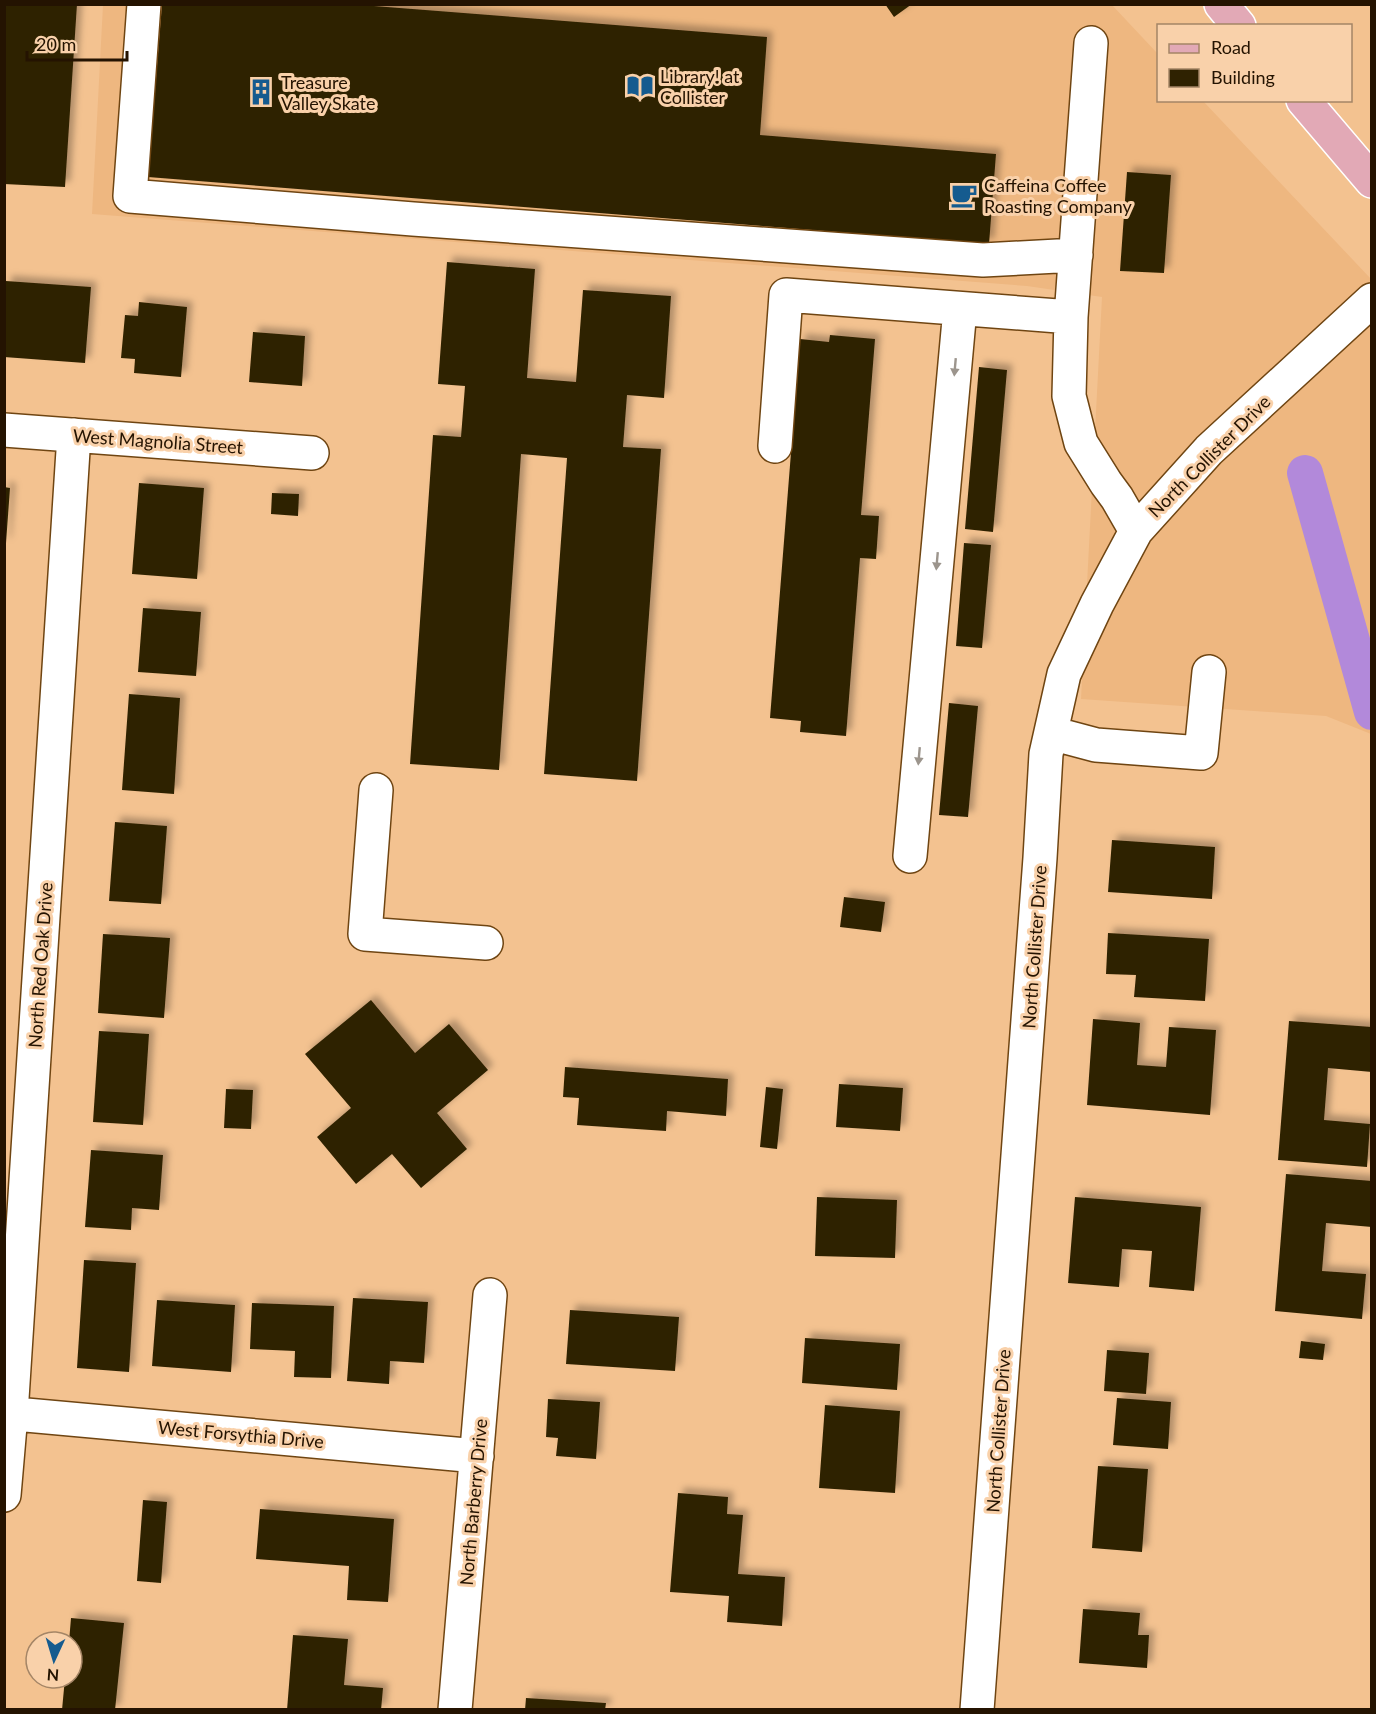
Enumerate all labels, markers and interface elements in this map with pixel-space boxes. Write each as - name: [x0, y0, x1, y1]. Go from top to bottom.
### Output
- scale bar: [27, 24, 128, 62]
- legend: [1157, 24, 1352, 102]
- text: 20 m: [36, 33, 76, 55]
- text: Road: [1211, 36, 1251, 58]
- place label: Library! at Collister: [660, 65, 740, 108]
- text: Building: [1211, 66, 1275, 88]
- place label: Treasure Valley Skate: [281, 71, 376, 114]
- library icon: Library! at Collister: [625, 71, 655, 101]
- building icon: Treasure Valley Skate: [246, 77, 276, 107]
- place label: Caffeina Coffee Roasting Company: [984, 174, 1132, 217]
- cafe icon: Caffeina Coffee Roasting Company: [949, 180, 979, 210]
- one-way arrow: [950, 358, 959, 377]
- street label: North Collister Drive: [1143, 390, 1275, 522]
- street label: West Magnolia Street: [72, 424, 244, 458]
- one-way arrow: [932, 552, 942, 571]
- one-way arrow: [915, 746, 924, 765]
- street label: North Collister Drive: [1017, 865, 1051, 1029]
- street label: North Red Oak Drive: [23, 881, 57, 1049]
- street label: North Collister Drive: [981, 1349, 1015, 1513]
- street label: West Forsythia Drive: [157, 1416, 325, 1452]
- street label: North Barberry Drive: [455, 1418, 491, 1586]
- north arrow: [24, 1630, 84, 1690]
- text: N: [46, 1666, 60, 1685]

